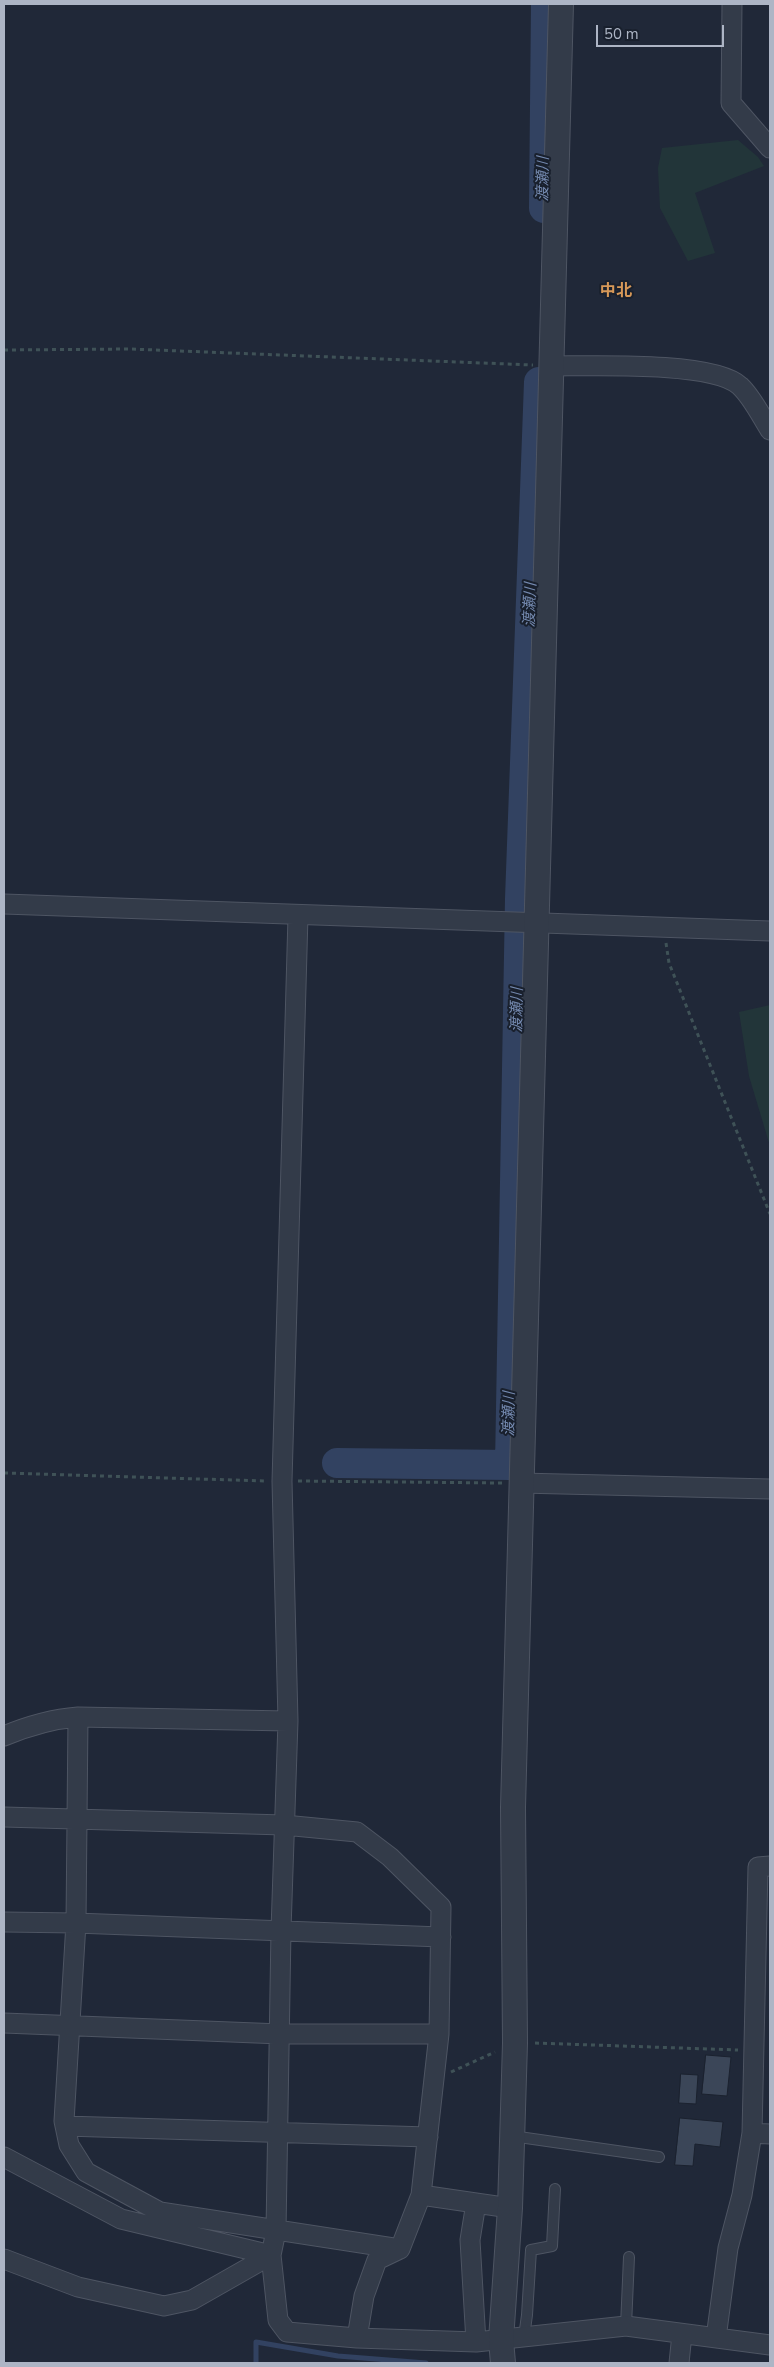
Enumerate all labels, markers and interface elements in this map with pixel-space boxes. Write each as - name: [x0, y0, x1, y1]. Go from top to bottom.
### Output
- scale bar: [599, 15, 726, 47]
- text: 50 m: [604, 24, 639, 44]
- water label: 渡瀬川: [535, 156, 553, 202]
- district label: 中北: [600, 282, 632, 302]
- water label: 渡瀬川: [521, 582, 541, 628]
- water label: 渡瀬川: [509, 987, 527, 1033]
- water label: 渡瀬川: [501, 1391, 519, 1437]

